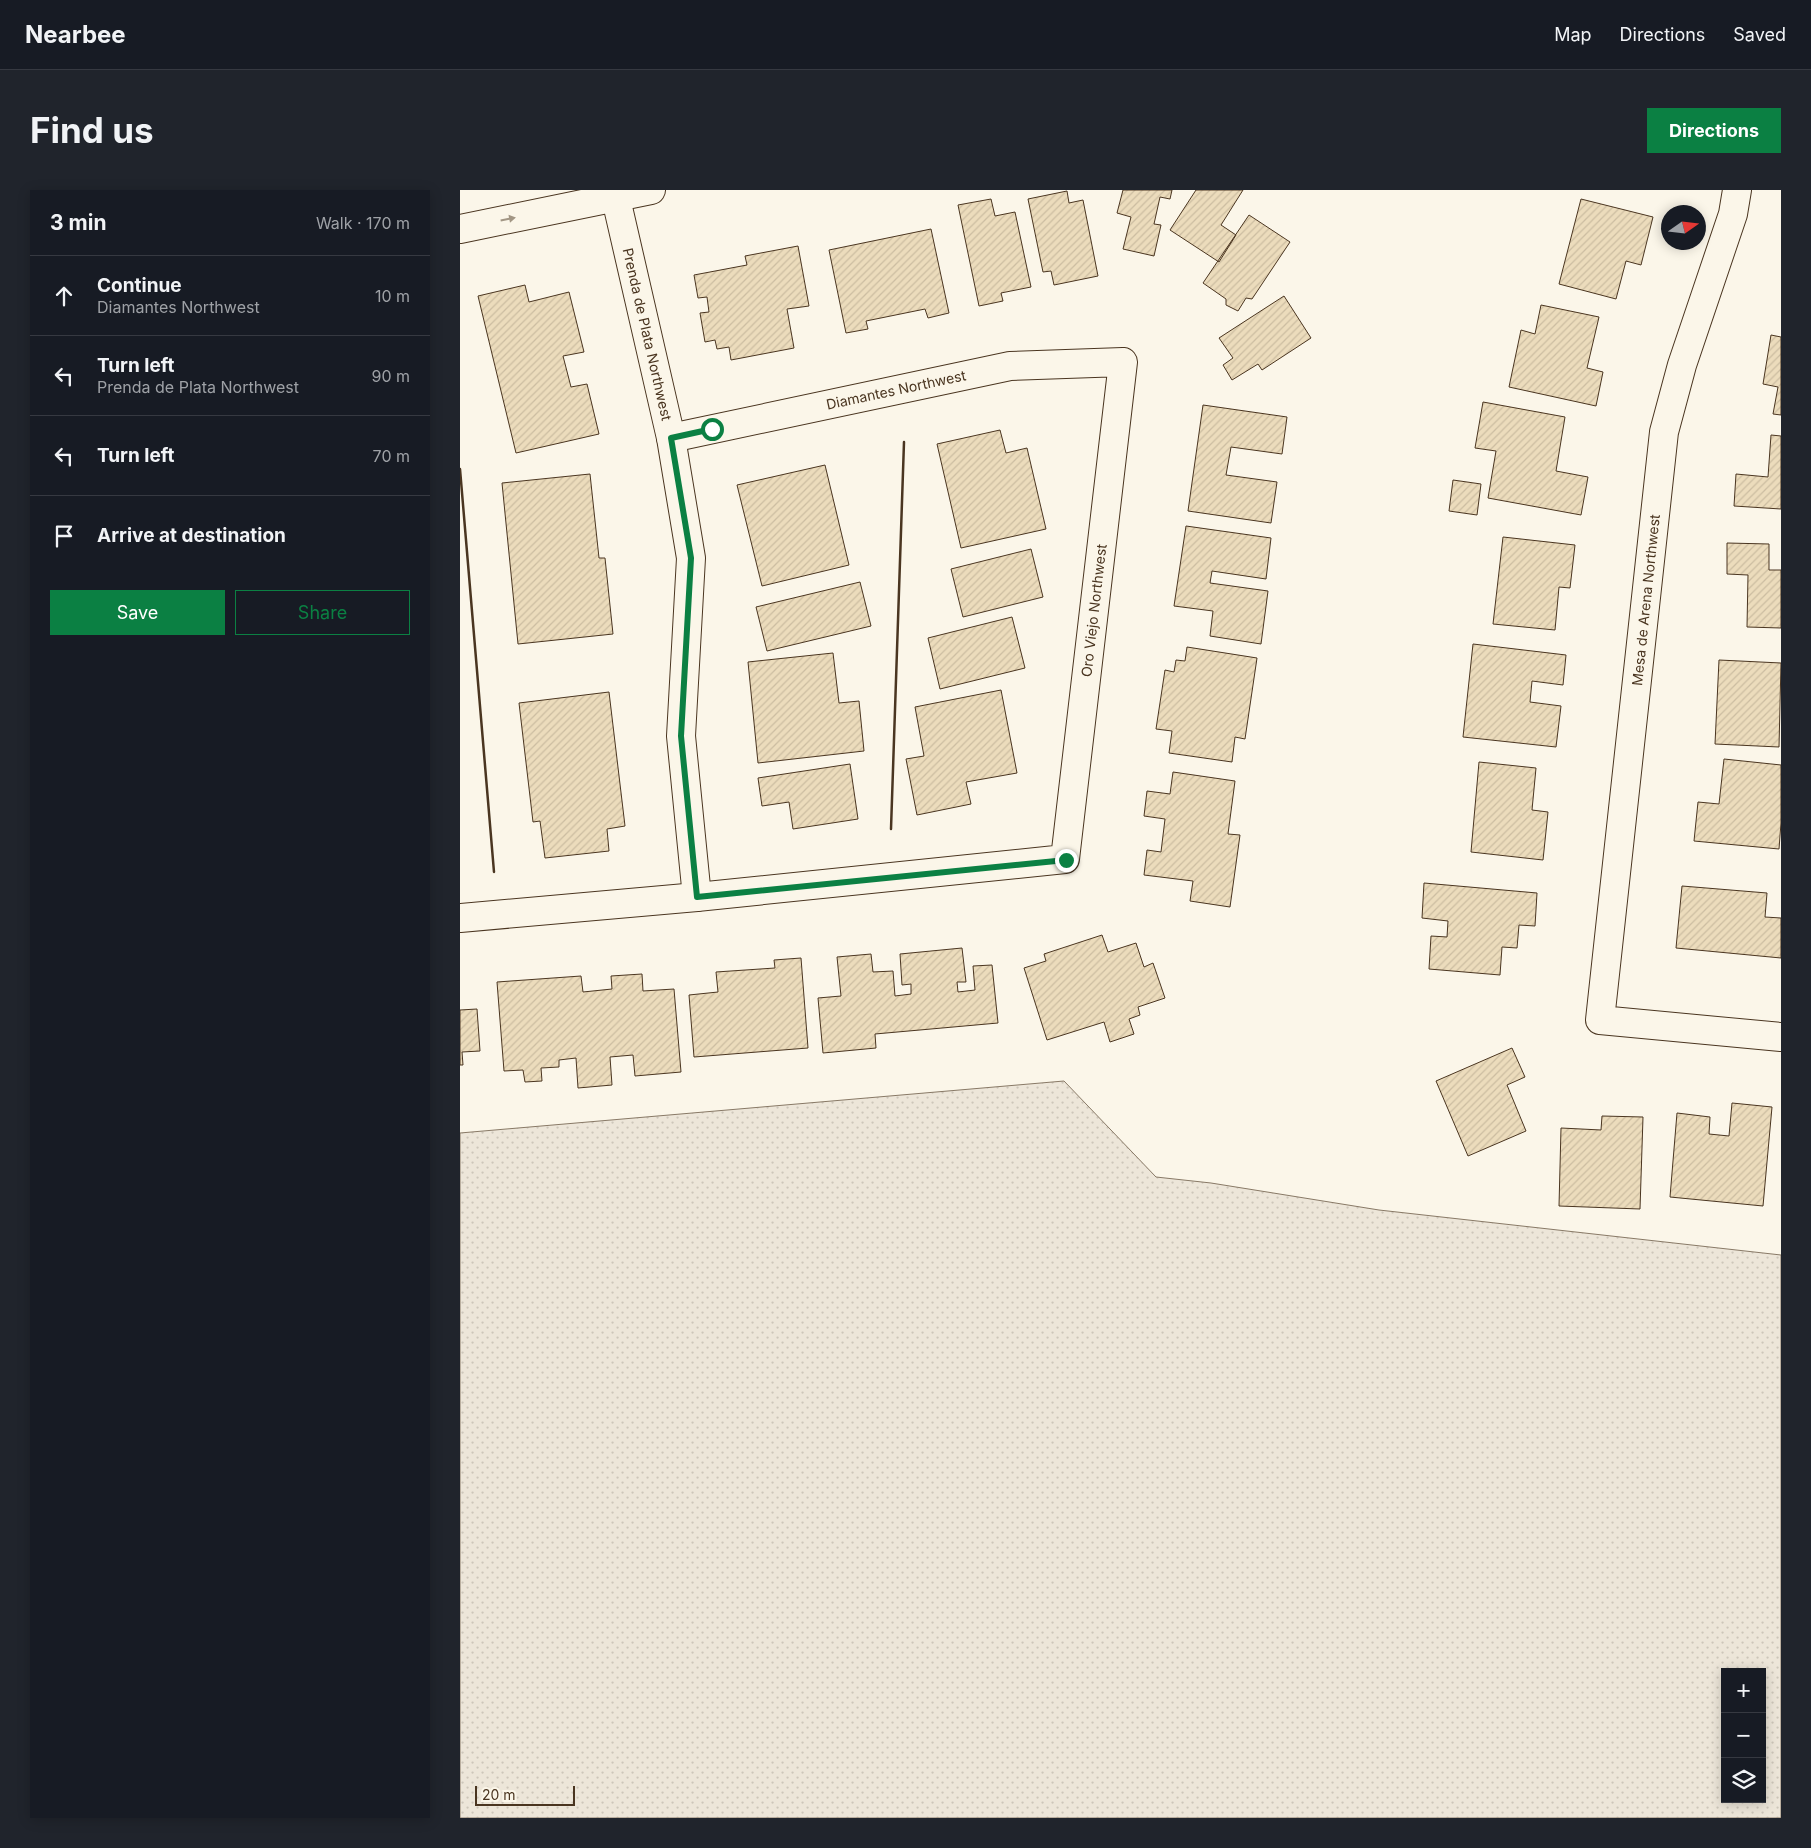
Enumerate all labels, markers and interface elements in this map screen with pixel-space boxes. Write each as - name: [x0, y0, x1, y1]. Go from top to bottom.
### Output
- text: Nearbee: [25, 20, 126, 49]
- text: Map: [1554, 24, 1592, 45]
- text: Directions: [1620, 24, 1705, 45]
- text: Saved: [1733, 24, 1786, 45]
- button: Directions: [1647, 108, 1781, 153]
- text: Find us: [30, 109, 154, 151]
- north arrow: [1661, 205, 1706, 250]
- text: 3 min: [50, 210, 106, 235]
- text: Walk · 170 m: [316, 213, 410, 233]
- one-way arrow: [500, 215, 516, 223]
- street label: Prenda de Plata Northwest: [620, 246, 676, 423]
- text: Continue: [97, 274, 182, 297]
- icon: ahead: [50, 282, 78, 310]
- text: 10 m: [375, 286, 410, 306]
- text: Diamantes Northwest: [97, 297, 260, 317]
- text: Turn left: [97, 354, 175, 377]
- icon: left: [50, 362, 78, 390]
- text: 90 m: [371, 366, 410, 386]
- street label: Diamantes Northwest: [825, 366, 968, 413]
- text: Prenda de Plata Northwest: [97, 377, 299, 397]
- route start: [701, 418, 724, 441]
- icon: left: [50, 442, 78, 470]
- text: Turn left: [97, 444, 175, 467]
- text: 70 m: [373, 446, 410, 466]
- street label: Mesa de Arena Northwest: [1628, 513, 1663, 686]
- icon: arrive: [50, 522, 78, 550]
- text: Arrive at destination: [97, 524, 286, 547]
- street label: Oro Viejo Northwest: [1077, 543, 1110, 678]
- button: Save: [50, 590, 225, 635]
- button: Share: [235, 590, 410, 635]
- route end: [1055, 849, 1078, 872]
- map controls: [1721, 1668, 1766, 1803]
- button: +: [1721, 1668, 1766, 1713]
- button: −: [1721, 1713, 1766, 1758]
- button: layers: [1721, 1758, 1766, 1803]
- scale bar: [475, 1783, 575, 1806]
- text: 20 m: [482, 1786, 516, 1803]

